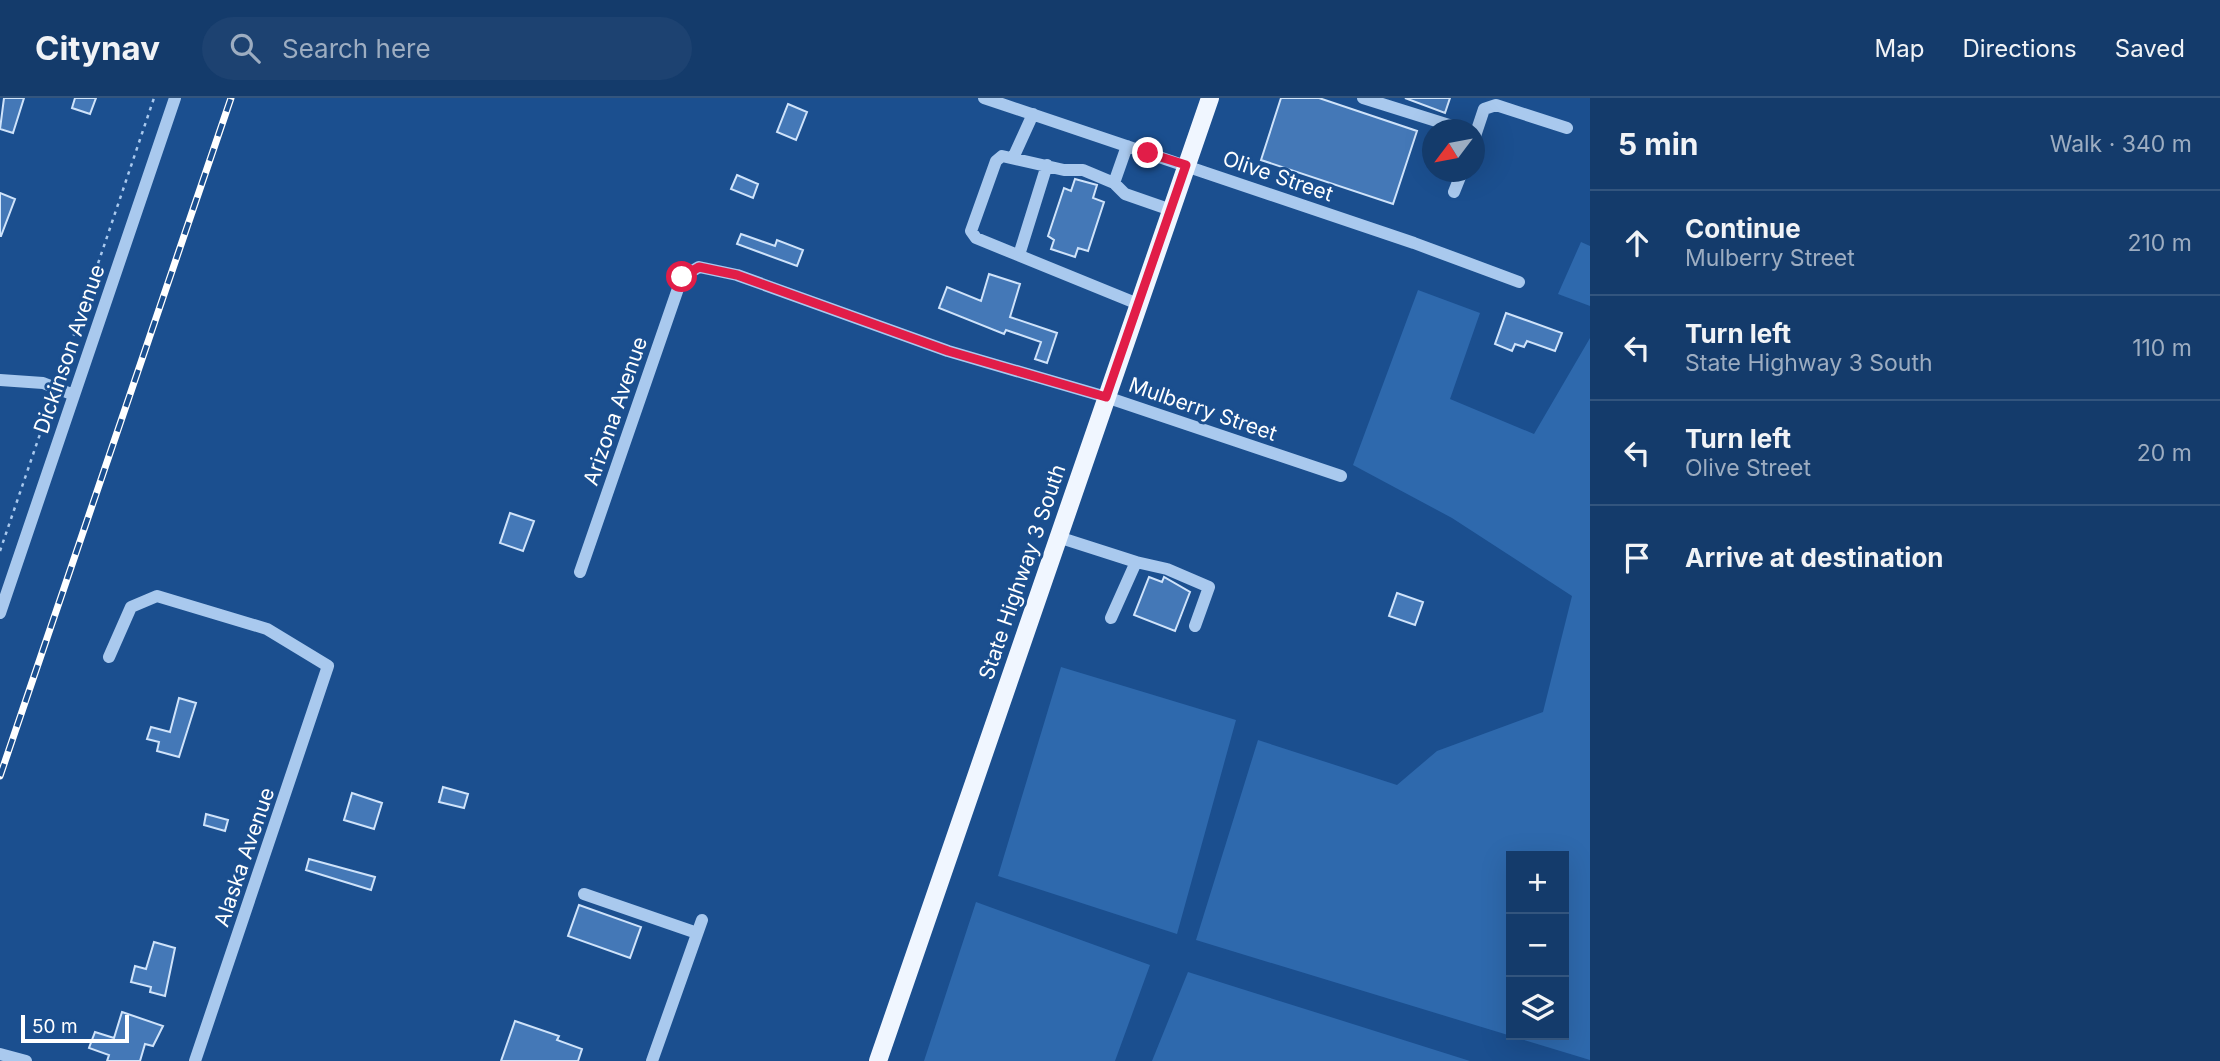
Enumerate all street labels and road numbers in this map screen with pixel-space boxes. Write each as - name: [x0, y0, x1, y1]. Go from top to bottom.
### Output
- street label: Olive Street: [1220, 145, 1337, 207]
- street label: Dickinson Avenue: [28, 261, 110, 437]
- street label: Arizona Avenue: [578, 333, 652, 489]
- street label: Mulberry Street: [1126, 372, 1280, 446]
- street label: State Highway 3 South: [973, 461, 1071, 683]
- street label: Alaska Avenue: [209, 784, 279, 930]

